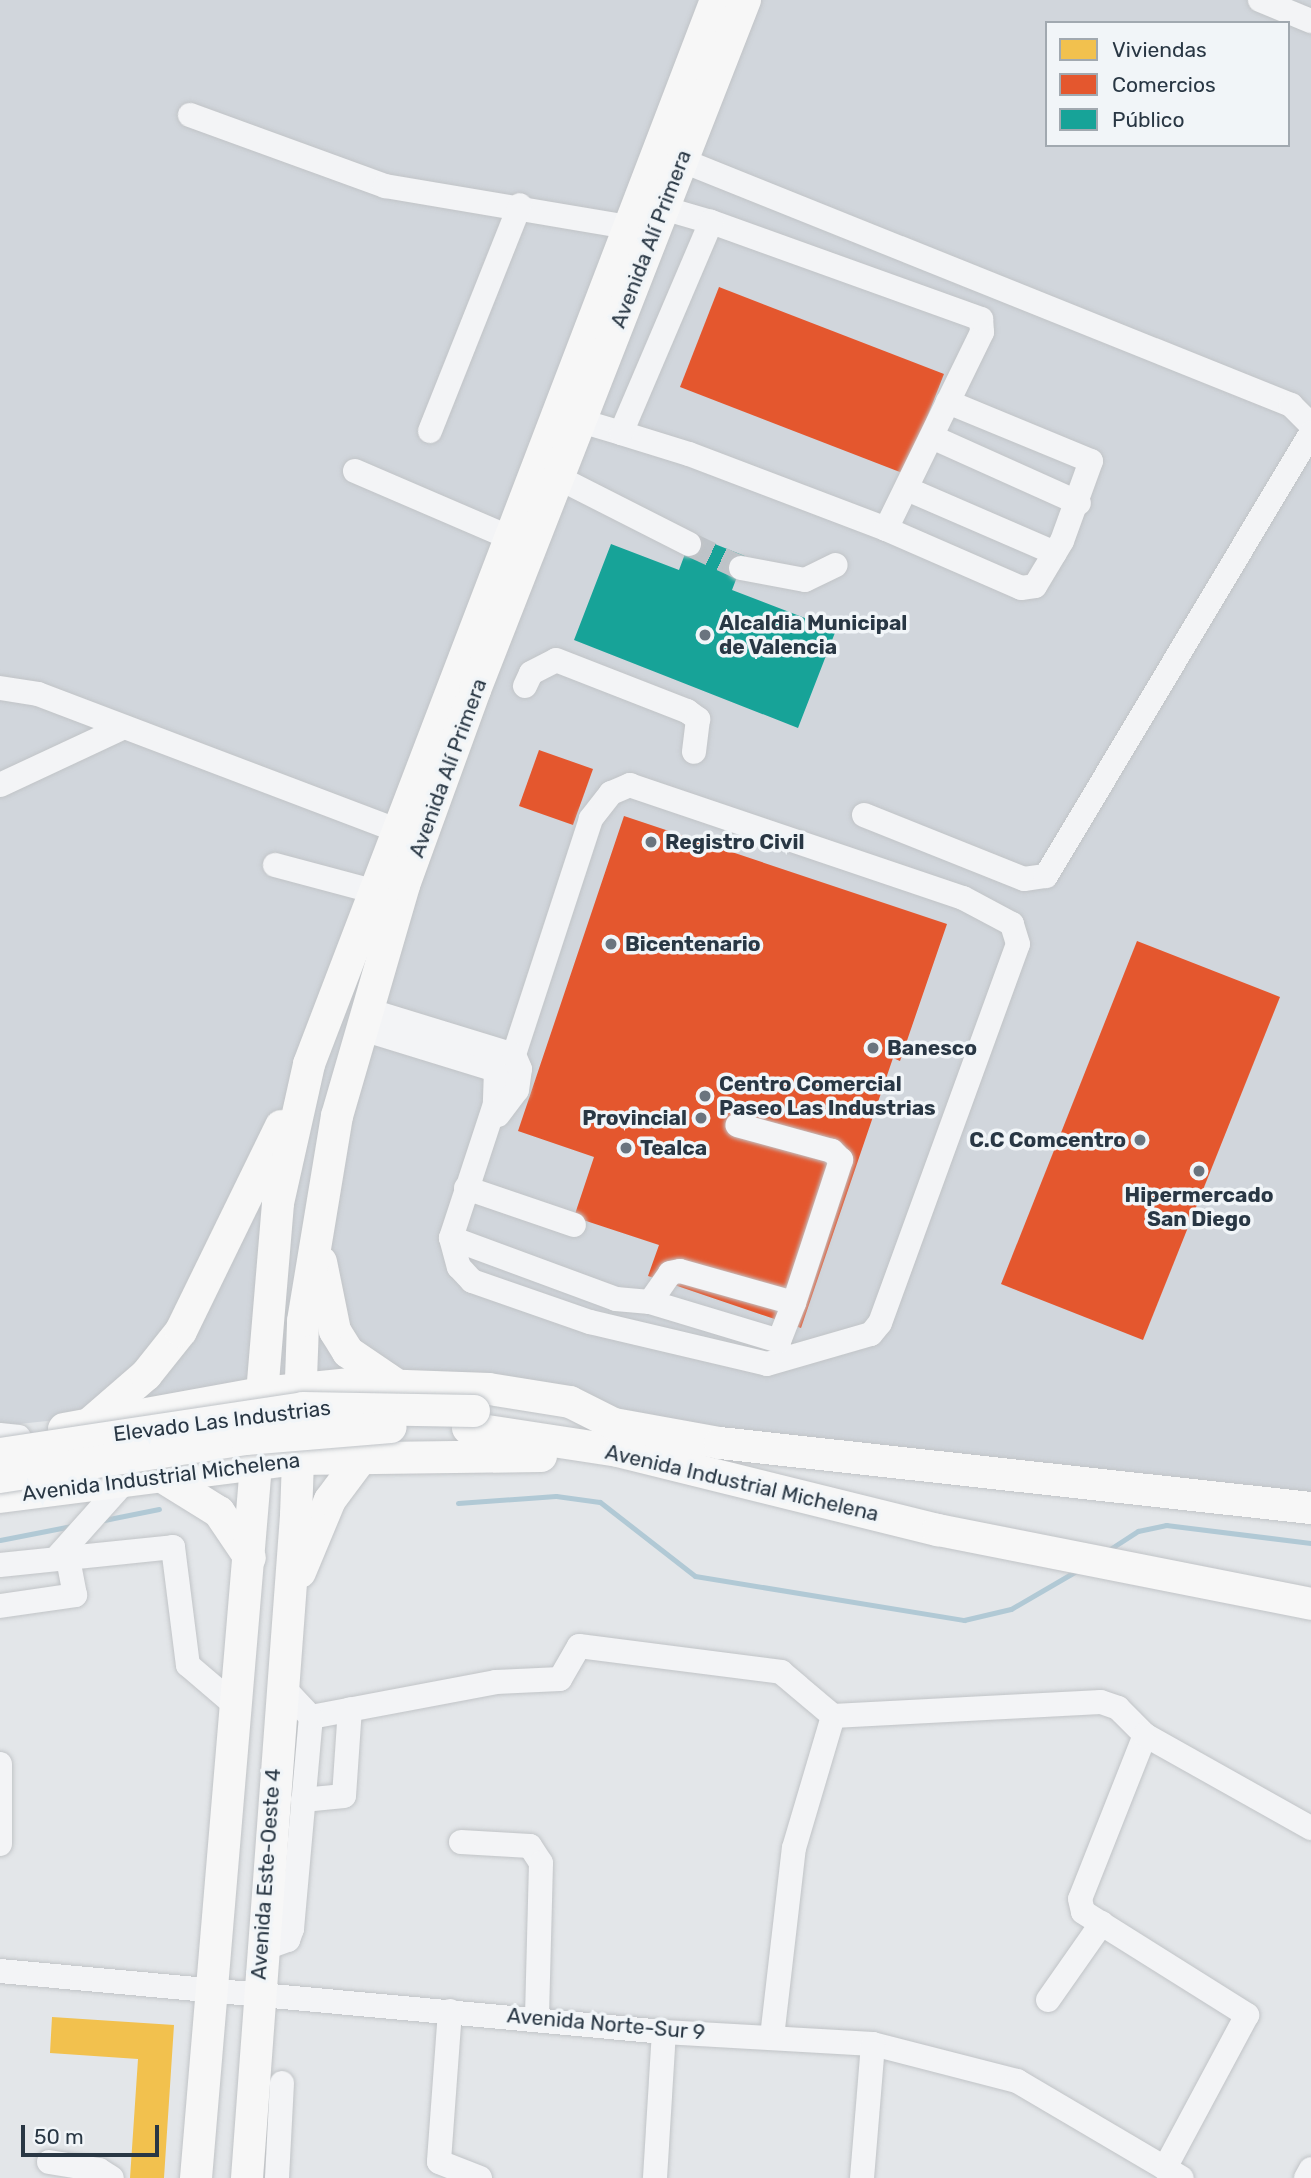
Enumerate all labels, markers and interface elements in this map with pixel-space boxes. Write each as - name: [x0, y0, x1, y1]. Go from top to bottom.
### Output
- legend: [1045, 21, 1290, 147]
- text: Viviendas: [1112, 37, 1207, 62]
- text: Comercios: [1112, 72, 1216, 97]
- text: Público: [1112, 107, 1184, 132]
- street label: Avenida Alí Primera: [605, 146, 697, 332]
- place label: Alcaldia Municipal de Valencia: [719, 610, 907, 660]
- marker: Alcaldia Municipal de Valencia: [697, 627, 713, 643]
- street label: Avenida Alí Primera: [404, 675, 492, 861]
- place label: Registro Civil: [665, 829, 805, 855]
- marker: Registro Civil: [643, 834, 659, 850]
- place label: Bicentenario: [625, 931, 761, 957]
- marker: Bicentenario: [603, 936, 619, 952]
- place label: Banesco: [887, 1035, 977, 1061]
- marker: Banesco: [865, 1040, 881, 1056]
- place label: Centro Comercial Paseo Las Industrias: [719, 1071, 936, 1121]
- marker: Centro Comercial Paseo Las Industrias: [697, 1088, 713, 1104]
- place label: Provincial: [582, 1105, 687, 1131]
- marker: Provincial: [693, 1110, 709, 1126]
- place label: C.C Comcentro: [969, 1127, 1126, 1153]
- marker: C.C Comcentro: [1132, 1132, 1148, 1148]
- place label: Tealca: [640, 1135, 707, 1161]
- marker: Tealca: [618, 1140, 634, 1156]
- marker: Hipermercado San Diego: [1191, 1163, 1207, 1179]
- place label: Hipermercado San Diego: [1125, 1182, 1273, 1232]
- street label: Elevado Las Industrias: [112, 1395, 332, 1447]
- street label: Avenida Industrial Michelena: [603, 1439, 881, 1527]
- street label: Avenida Industrial Michelena: [21, 1447, 301, 1507]
- street label: Avenida Este-Oeste 4: [246, 1767, 286, 1981]
- street label: Avenida Norte-Sur 9: [506, 2003, 706, 2045]
- scale bar: [24, 2112, 163, 2156]
- text: 50 m: [34, 2124, 84, 2149]

